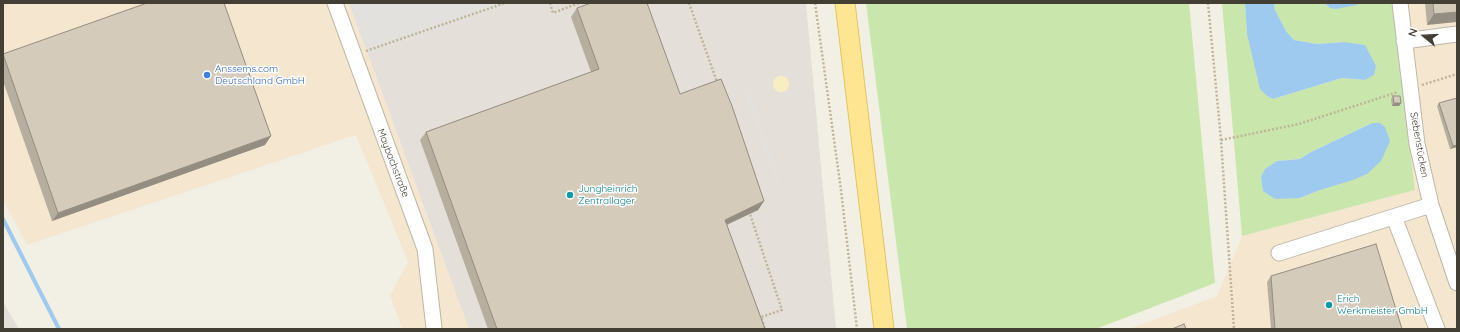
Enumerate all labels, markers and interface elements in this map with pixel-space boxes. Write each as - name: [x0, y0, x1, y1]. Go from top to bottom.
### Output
- north arrow: [1404, 16, 1444, 56]
- text: N: [1405, 26, 1420, 38]
- place label: Anssems.com Deutschland GmbH: [215, 63, 305, 86]
- marker: Anssems.com Deutschland GmbH: [202, 70, 212, 80]
- street label: Siebenstücken: [1407, 111, 1431, 179]
- street label: Maybachstraße: [374, 127, 412, 199]
- place label: Jungheinrich Zentrallager: [578, 183, 638, 206]
- marker: Jungheinrich Zentrallager: [565, 190, 575, 200]
- place label: Erich Werkmeister GmbH: [1337, 293, 1428, 316]
- marker: Erich Werkmeister GmbH: [1324, 300, 1334, 310]

